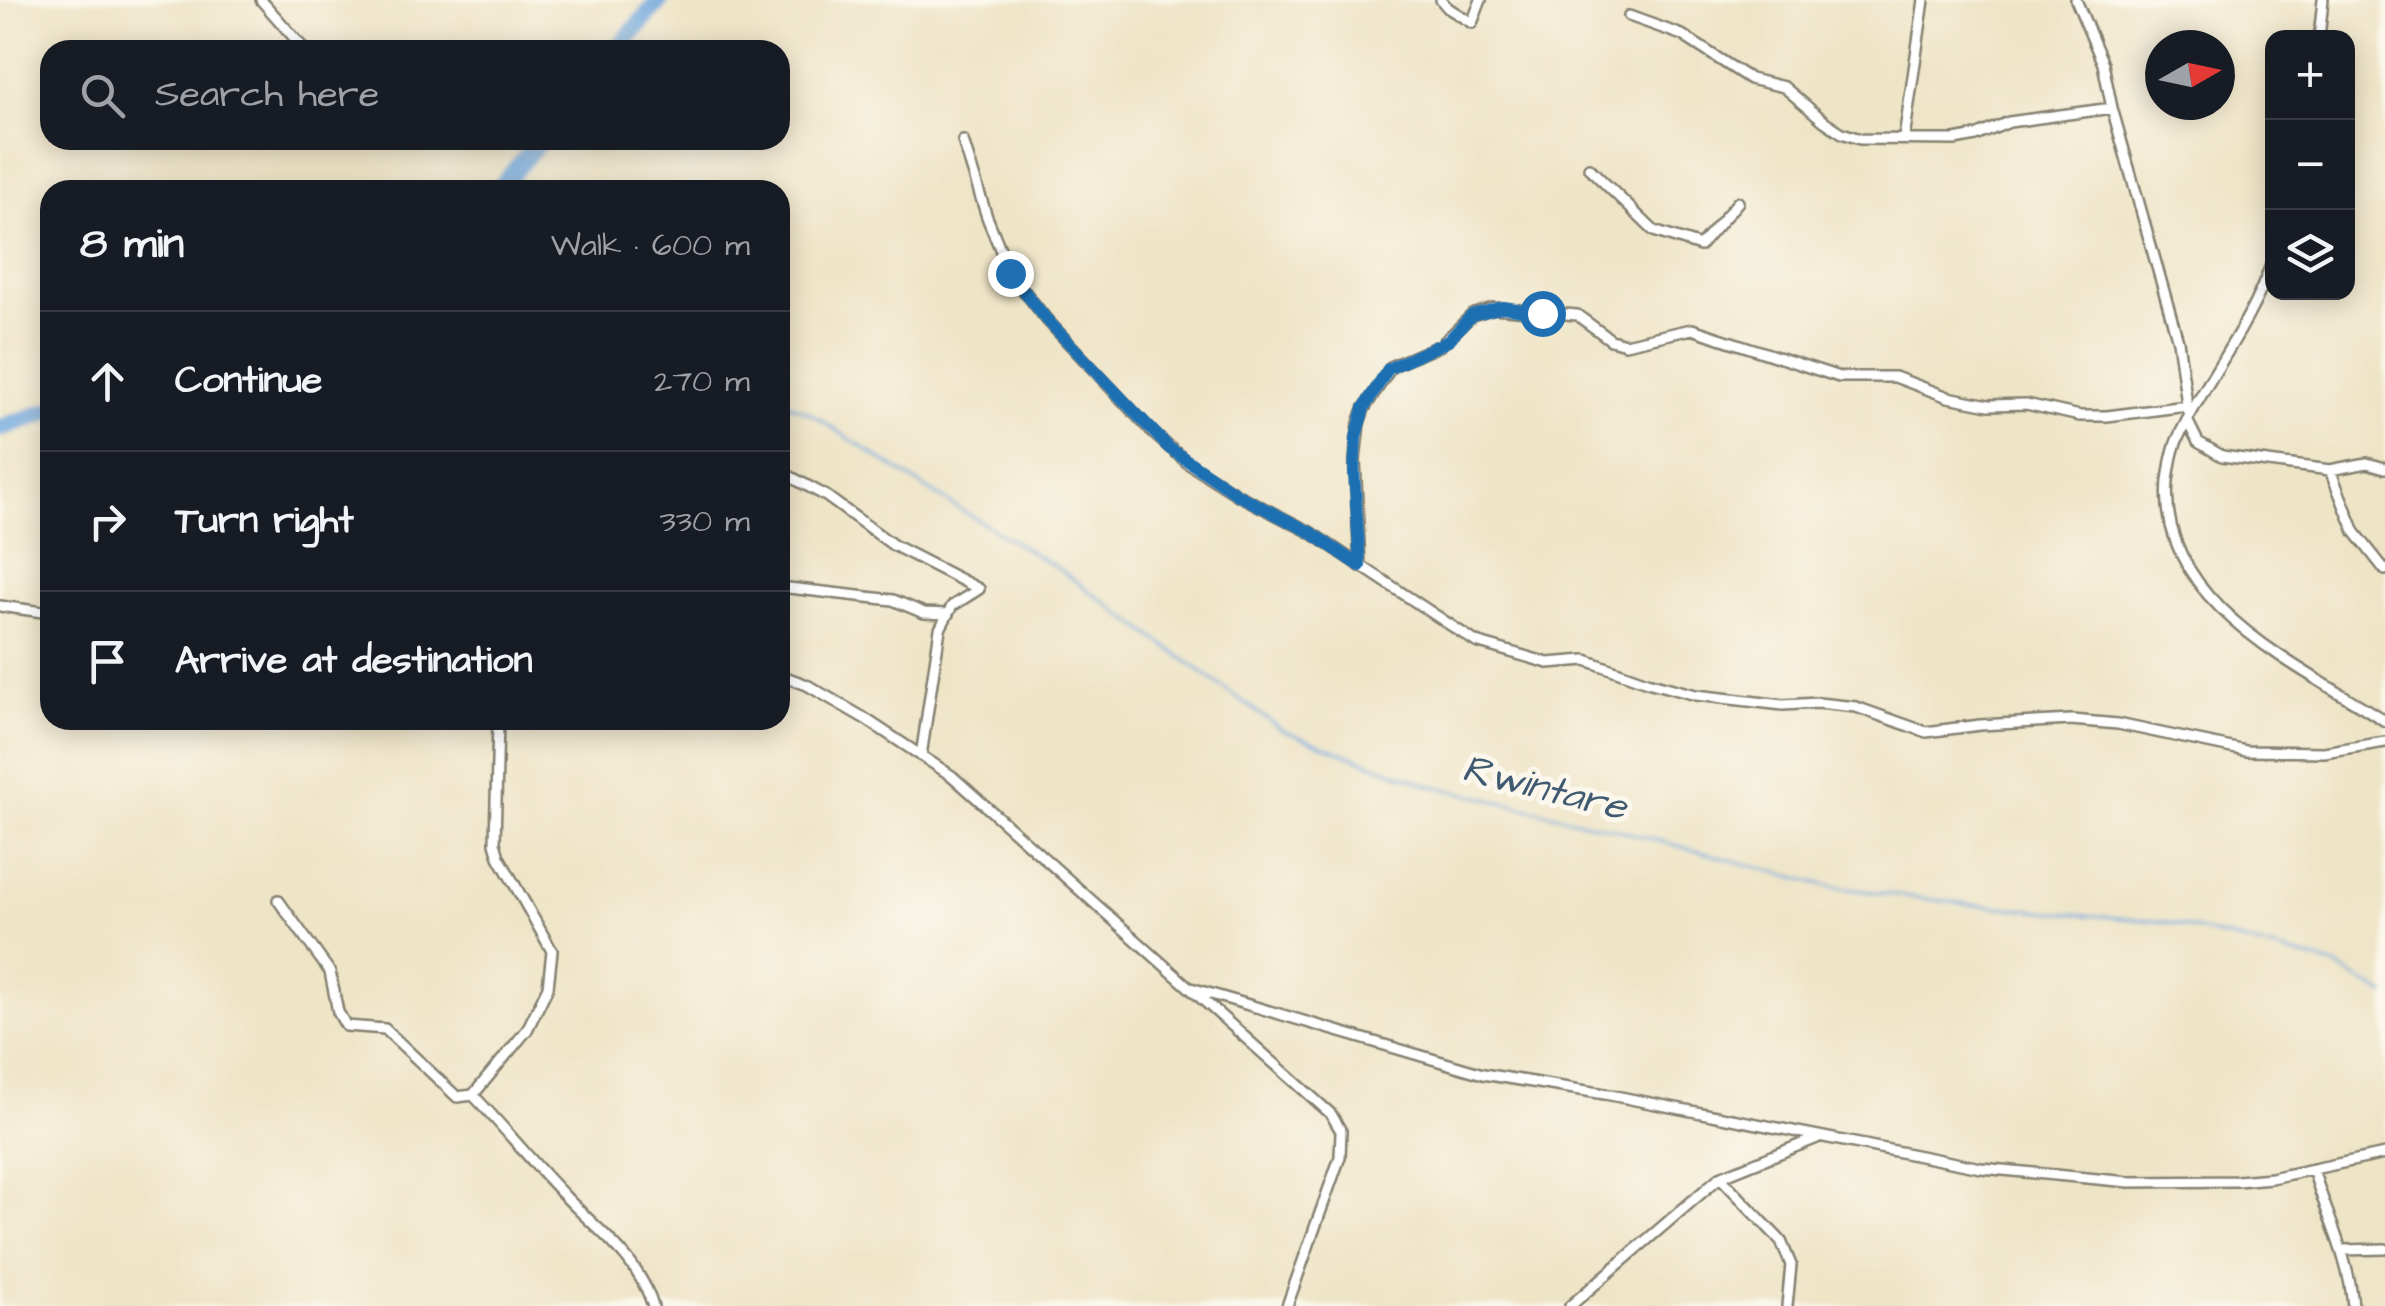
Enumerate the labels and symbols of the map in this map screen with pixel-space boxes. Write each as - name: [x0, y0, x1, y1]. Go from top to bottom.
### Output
- north arrow: [2145, 30, 2235, 120]
- route end: [988, 251, 1034, 297]
- route start: [1520, 291, 1566, 337]
- water label: Rwintare: [1457, 742, 1634, 836]

